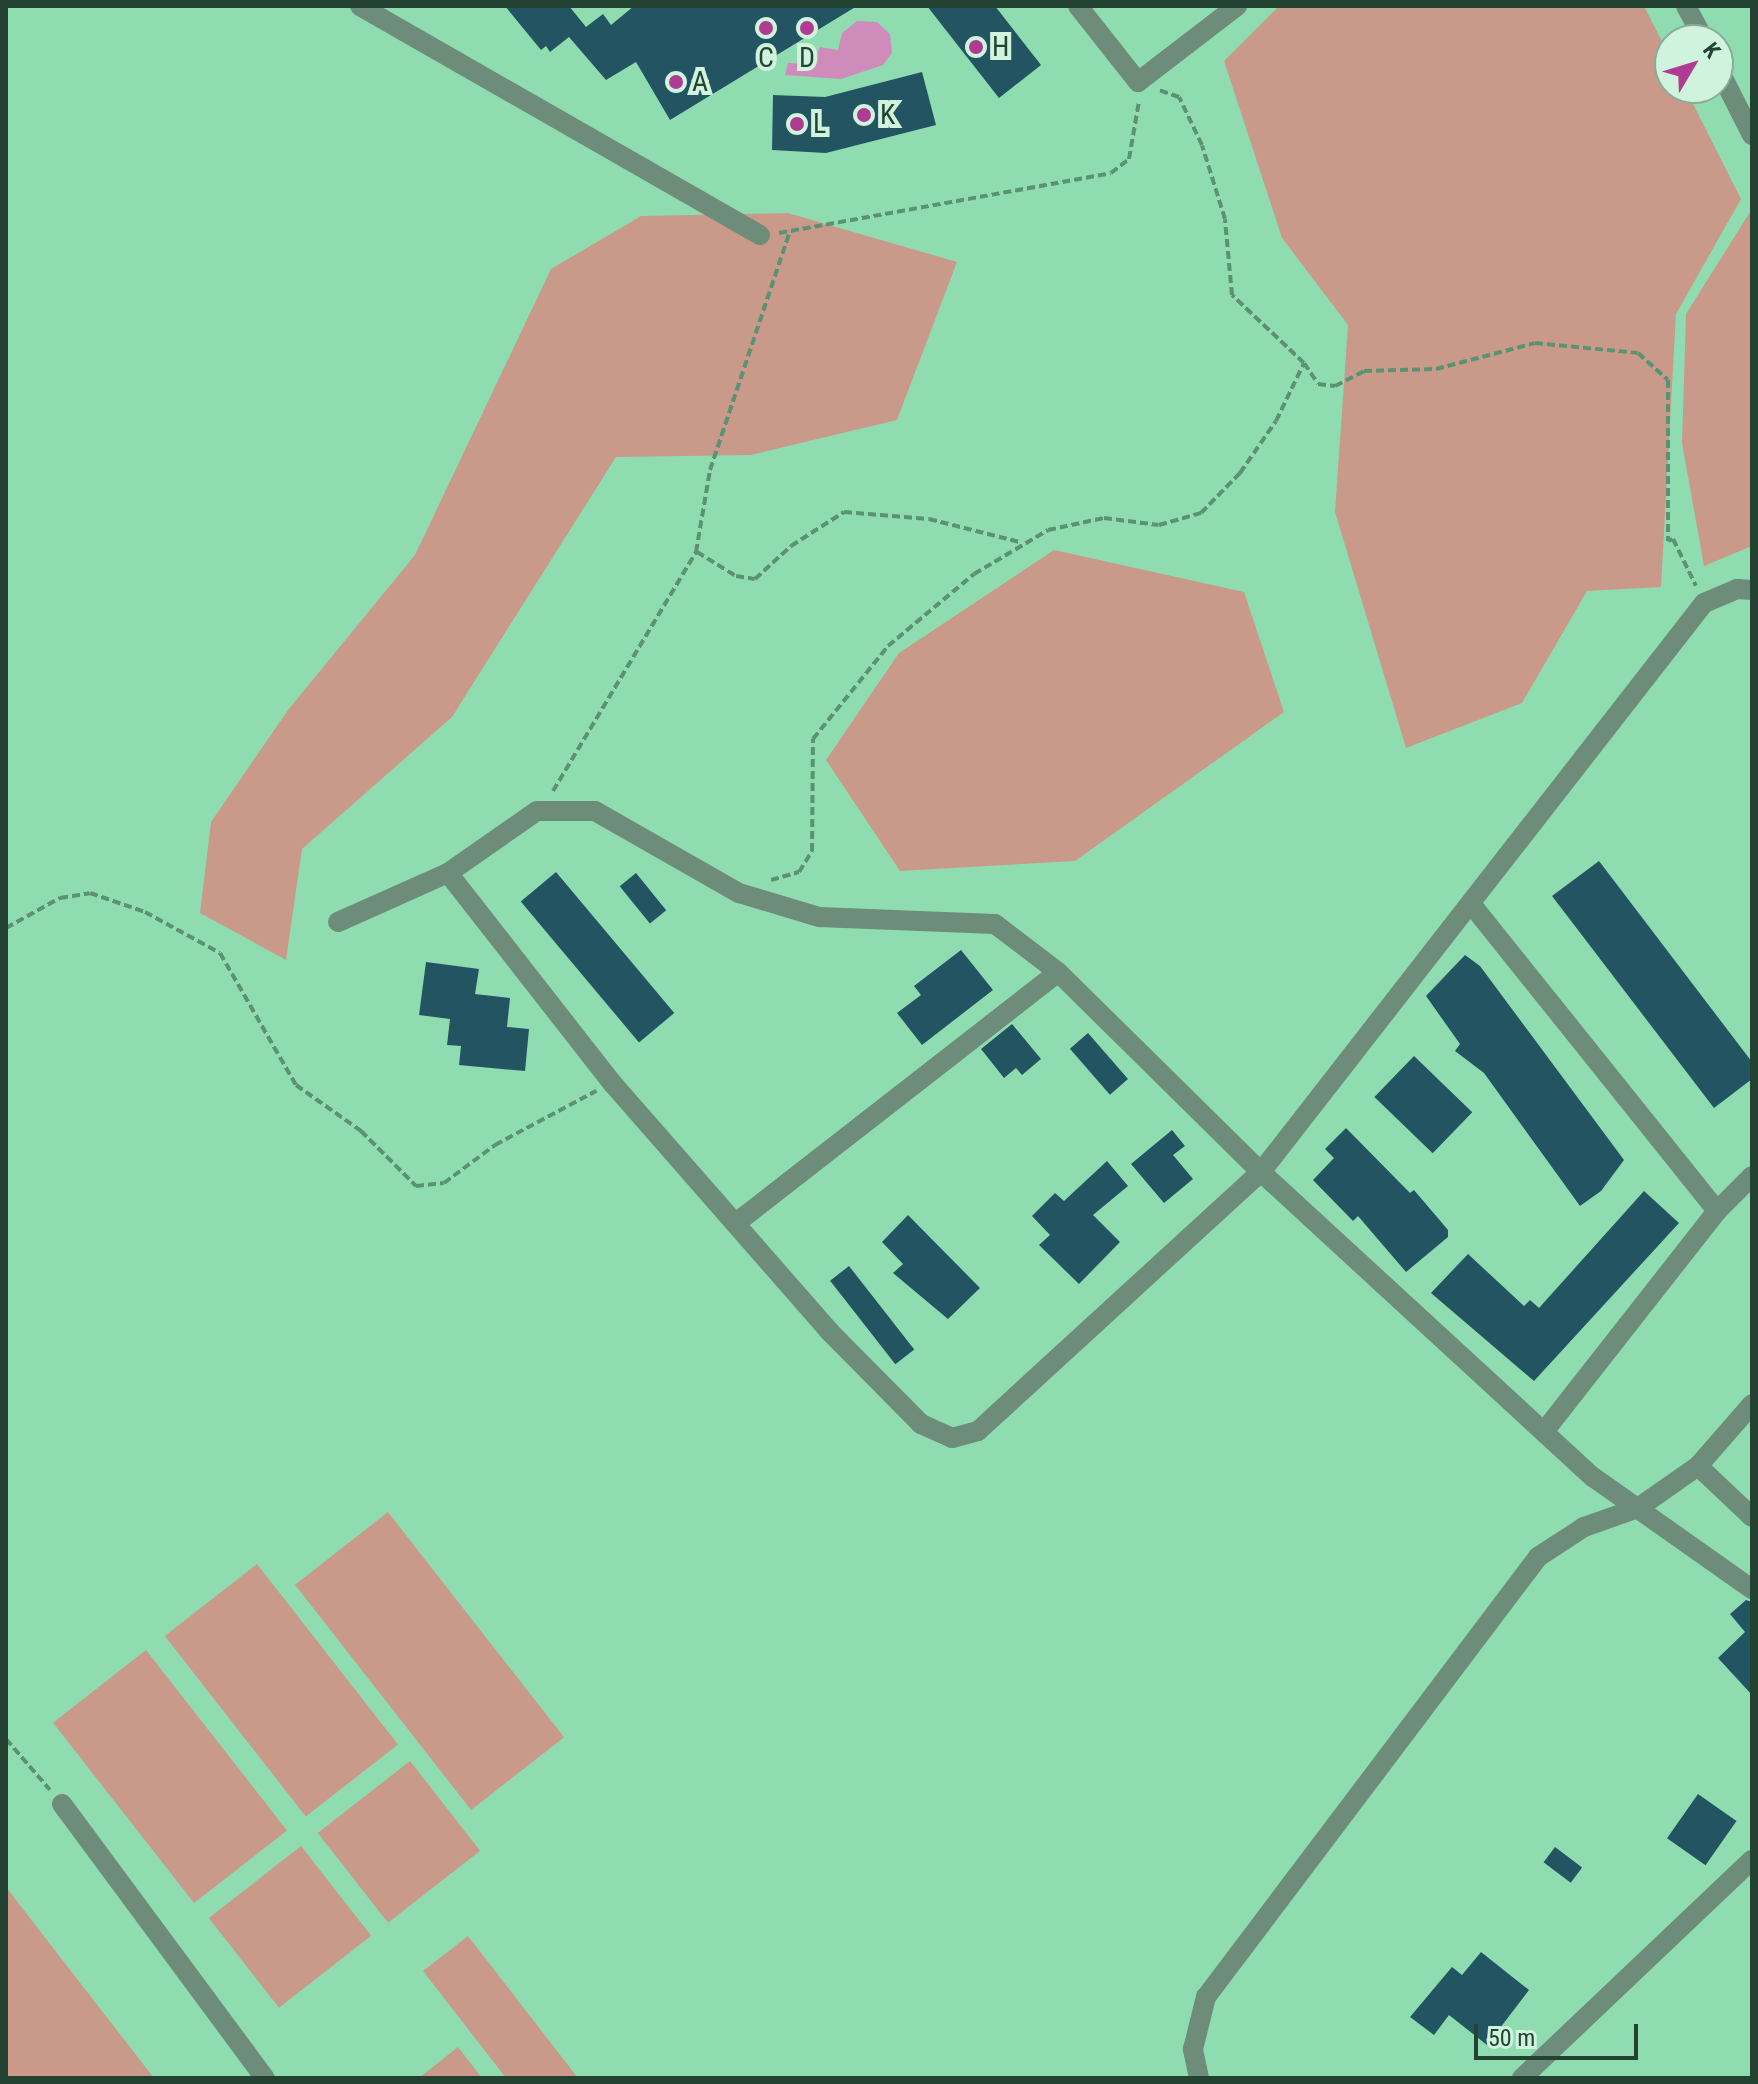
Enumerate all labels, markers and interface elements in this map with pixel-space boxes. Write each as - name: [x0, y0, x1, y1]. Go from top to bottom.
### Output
- marker: C: [757, 19, 775, 37]
- marker: D: [798, 19, 816, 37]
- north arrow: [1654, 24, 1734, 104]
- place label: H: [992, 30, 1009, 64]
- marker: H: [967, 38, 985, 56]
- text: K: [1698, 38, 1725, 63]
- place label: C: [758, 41, 774, 75]
- place label: D: [799, 41, 815, 75]
- place label: A: [692, 65, 708, 99]
- marker: A: [667, 73, 685, 91]
- place label: K: [880, 98, 895, 132]
- marker: K: [855, 106, 873, 124]
- place label: L: [813, 107, 826, 141]
- marker: L: [788, 115, 806, 133]
- scale bar: [1478, 2008, 1642, 2058]
- text: 50 m: [1488, 2024, 1535, 2052]

